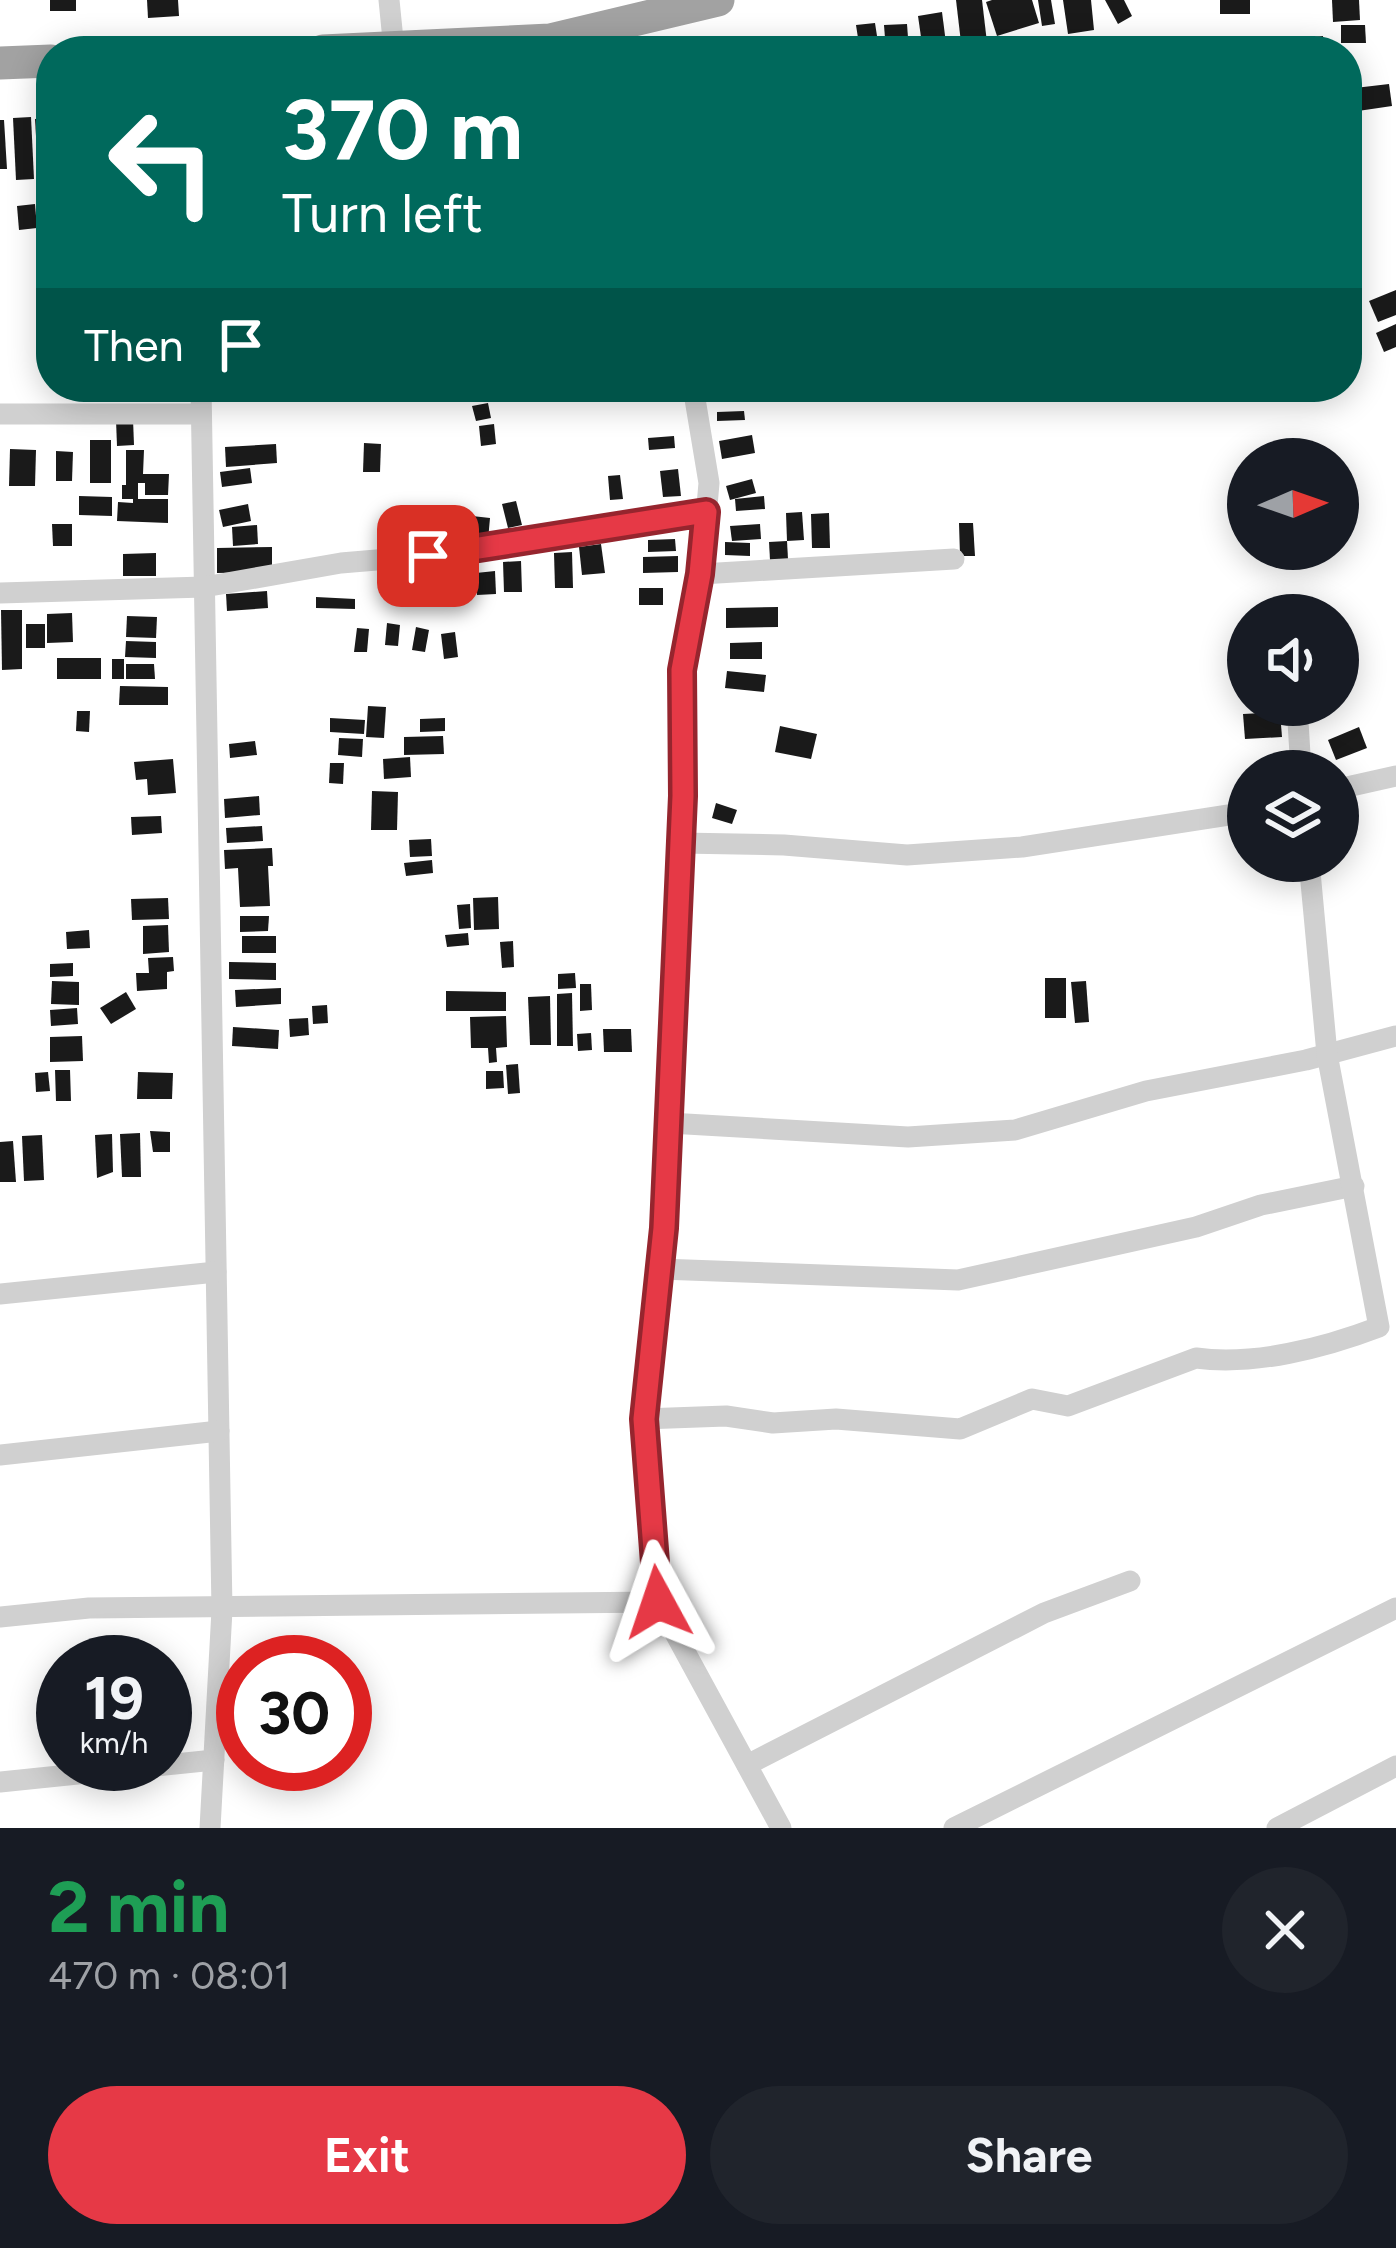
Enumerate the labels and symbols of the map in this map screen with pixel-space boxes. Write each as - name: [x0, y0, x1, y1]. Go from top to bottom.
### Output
- north arrow: [1227, 438, 1359, 570]
- pin: [377, 505, 479, 607]
- position arrow: [595, 1539, 721, 1665]
- speed limit sign: 30: [216, 1635, 372, 1791]

